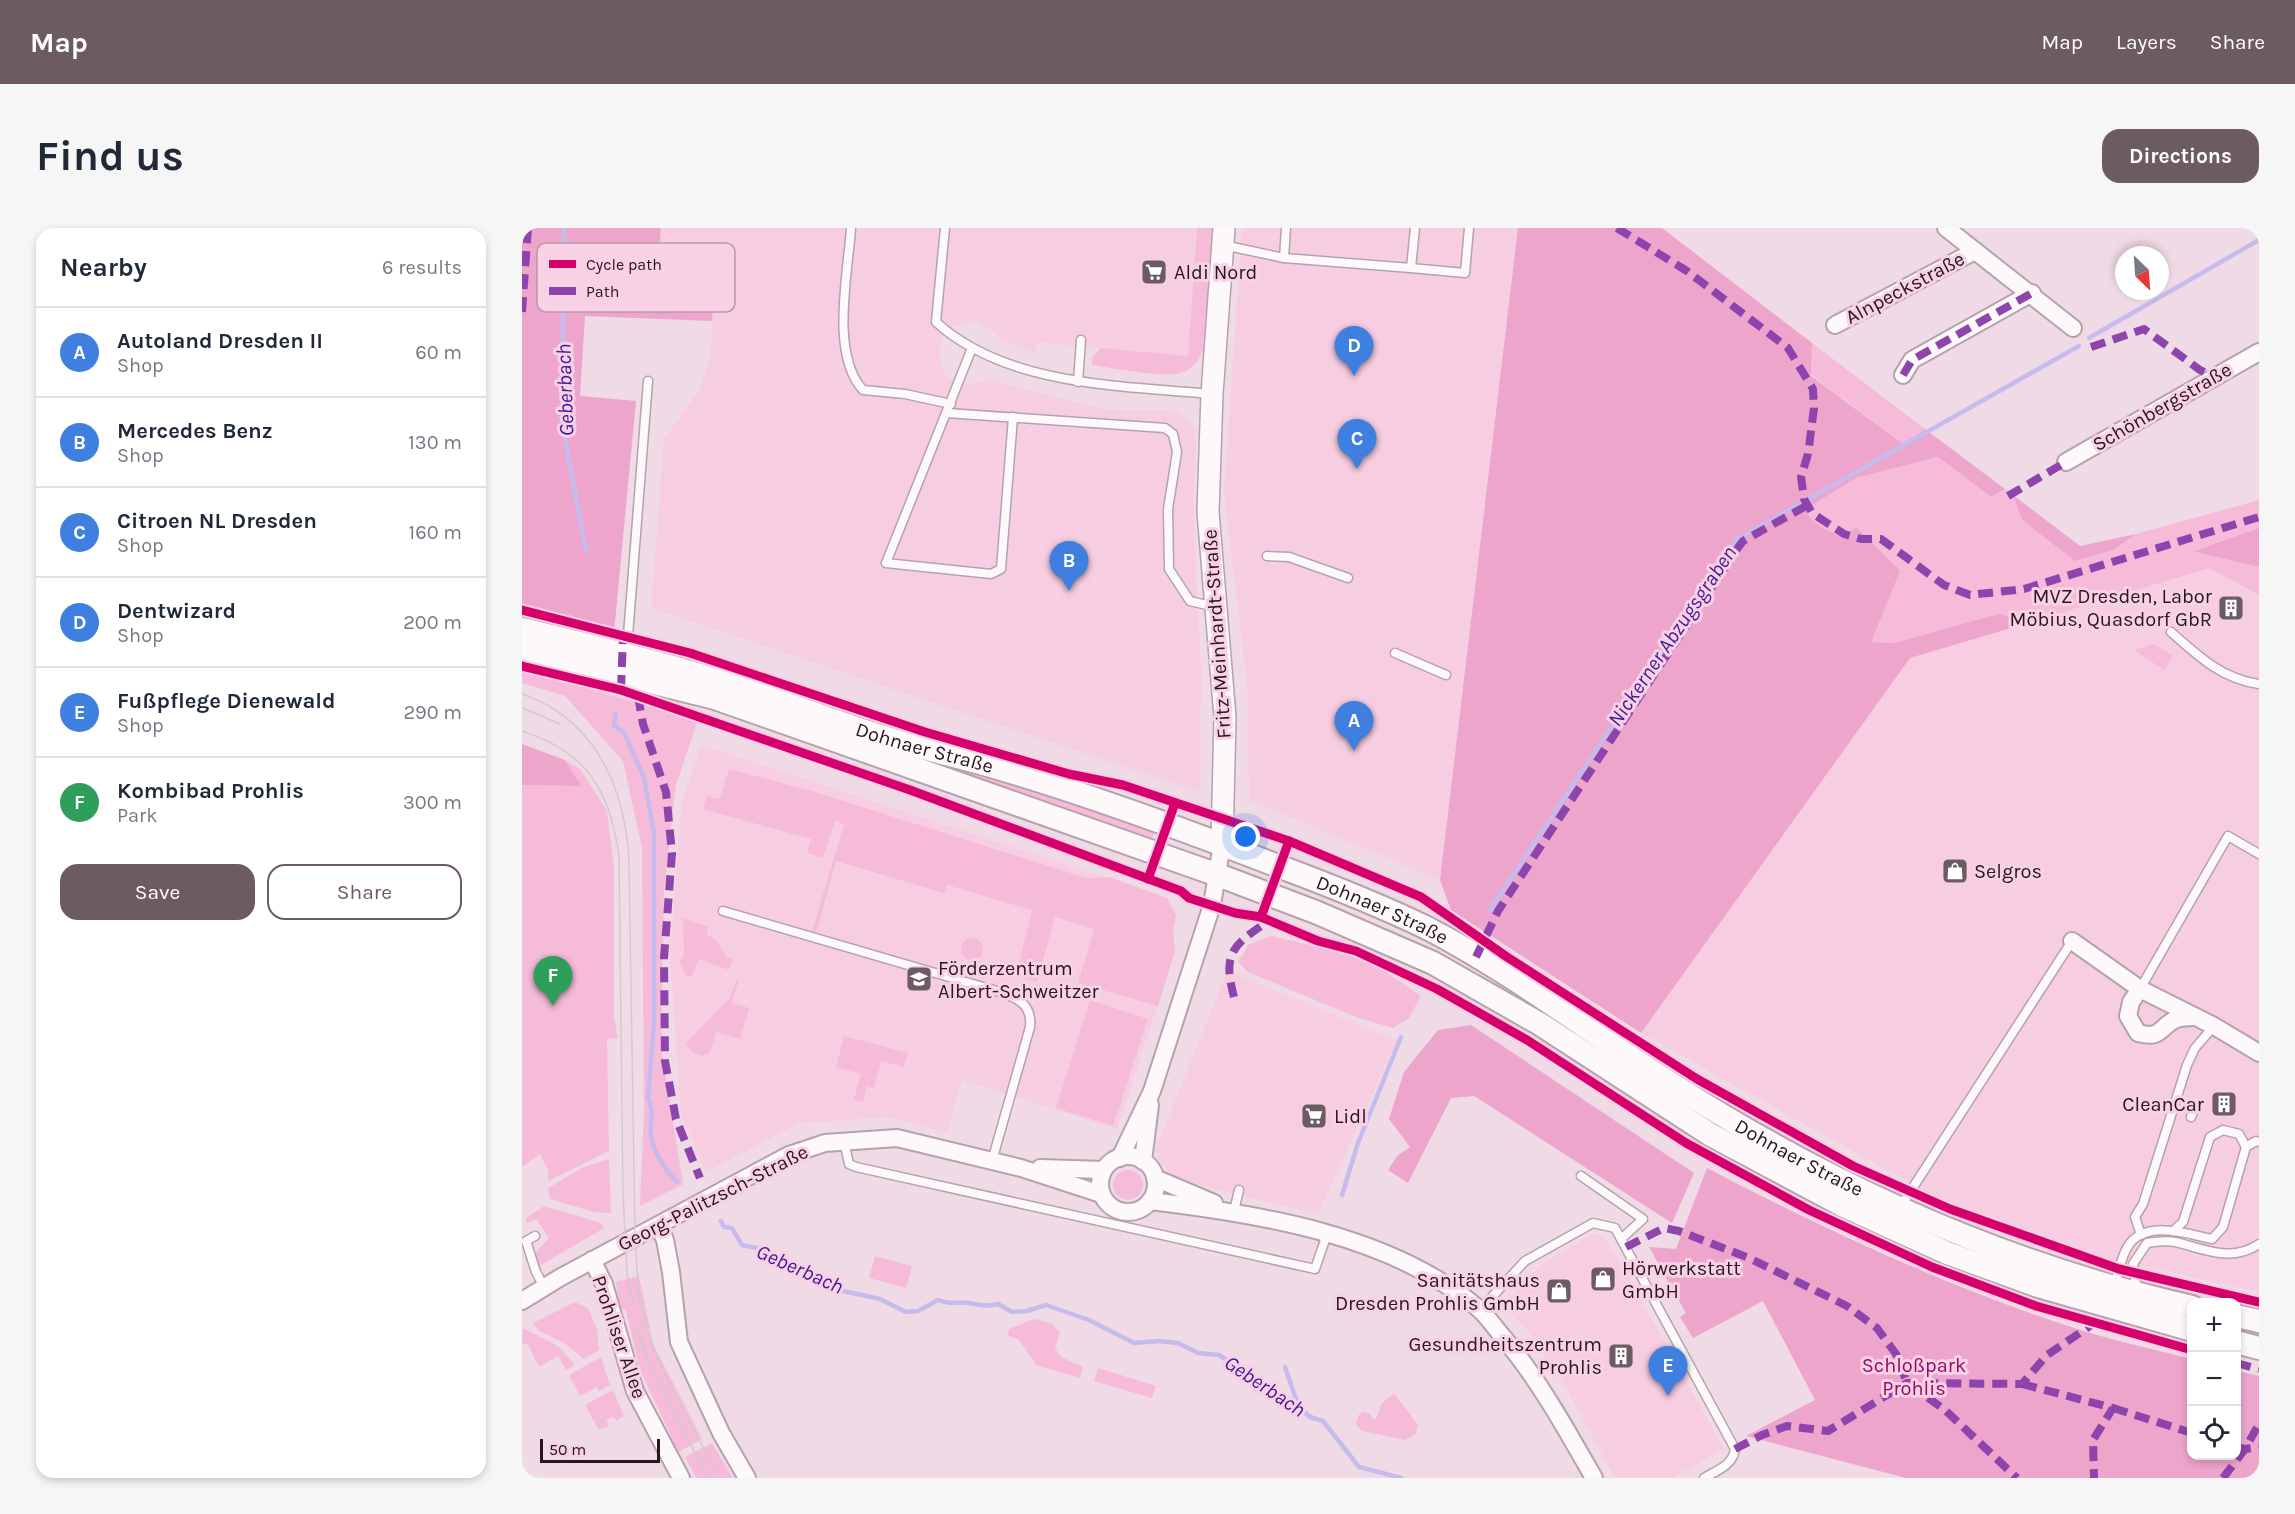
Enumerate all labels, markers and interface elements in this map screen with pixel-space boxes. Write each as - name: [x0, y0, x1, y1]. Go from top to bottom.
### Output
- text: Map: [30, 26, 88, 59]
- text: Map: [2041, 30, 2083, 54]
- text: Layers: [2116, 30, 2177, 54]
- text: Share: [2210, 30, 2265, 54]
- button: Directions: [2102, 129, 2259, 183]
- text: Find us: [36, 131, 184, 181]
- legend: [537, 243, 735, 312]
- north arrow: [2115, 246, 2169, 300]
- street label: Alnpeckstraße: [1842, 247, 1968, 329]
- text: Nearby: [60, 252, 147, 283]
- text: Cycle path: [586, 255, 662, 274]
- text: 6 results: [382, 256, 462, 279]
- supermarket icon: Aldi Nord: [1139, 257, 1169, 287]
- place label: Aldi Nord: [1174, 261, 1257, 284]
- text: Path: [586, 282, 619, 301]
- pin: D: [1334, 326, 1374, 376]
- text: Autoland Dresden II: [117, 328, 323, 354]
- text: A: [73, 341, 86, 364]
- text: 60 m: [415, 341, 462, 364]
- water label: Geberbach: [551, 343, 579, 437]
- text: Shop: [117, 354, 164, 377]
- street label: Schönbergstraße: [2088, 358, 2236, 456]
- text: Mercedes Benz: [117, 418, 273, 444]
- pin: C: [1338, 420, 1376, 469]
- text: B: [73, 431, 86, 454]
- text: 130 m: [408, 431, 462, 454]
- text: Shop: [117, 444, 164, 467]
- text: Citroen NL Dresden: [117, 508, 317, 534]
- text: C: [73, 521, 86, 544]
- text: 160 m: [409, 521, 462, 544]
- street label: Fritz-Meinhardt-Straße: [1198, 528, 1236, 740]
- text: Shop: [117, 534, 164, 557]
- water label: Nickerner Abzugsgraben: [1603, 541, 1741, 731]
- pin: B: [1050, 542, 1088, 591]
- place label: MVZ Dresden, Labor Möbius, Quasdorf GbR: [2010, 585, 2213, 631]
- building icon: MVZ Dresden, Labor Möbius, Quasdorf GbR: [2216, 593, 2246, 623]
- text: Dentwizard: [117, 598, 236, 624]
- text: D: [73, 611, 86, 634]
- text: 200 m: [403, 611, 462, 634]
- text: Shop: [117, 624, 164, 647]
- text: Fußpflege Dienewald: [117, 688, 336, 714]
- text: E: [74, 701, 85, 724]
- text: 290 m: [403, 701, 462, 724]
- pin: A: [1334, 702, 1374, 751]
- text: Shop: [117, 714, 164, 737]
- street label: Dohnaer Straße: [853, 717, 996, 778]
- text: Kombibad Prohlis: [117, 778, 304, 804]
- text: F: [74, 791, 85, 814]
- text: 300 m: [403, 791, 462, 814]
- text: Park: [117, 804, 158, 827]
- your location: [1231, 822, 1260, 851]
- shop icon: Selgros: [1940, 856, 1970, 886]
- place label: Selgros: [1974, 860, 2042, 883]
- button: Save: [60, 864, 255, 920]
- button: Share: [267, 864, 462, 920]
- street label: Dohnaer Straße: [1313, 870, 1452, 949]
- pin: F: [534, 956, 573, 1006]
- place label: Förderzentrum Albert-Schweitzer: [938, 957, 1099, 1003]
- school or university icon: Förderzentrum Albert-Schweitzer: [904, 964, 934, 994]
- building icon: CleanCar: [2209, 1089, 2239, 1119]
- place label: CleanCar: [2122, 1093, 2205, 1116]
- supermarket icon: Lidl: [1299, 1101, 1329, 1131]
- place label: Lidl: [1334, 1105, 1367, 1128]
- street label: Dohnaer Straße: [1731, 1114, 1867, 1201]
- street label: Georg-Palitzsch-Straße: [614, 1140, 812, 1256]
- water label: Geberbach: [753, 1239, 847, 1299]
- place label: Hörwerkstatt GmbH: [1622, 1257, 1741, 1303]
- shop icon: Hörwerkstatt GmbH: [1588, 1264, 1618, 1294]
- place label: Sanitätshaus Dresden Prohlis GmbH: [1335, 1269, 1540, 1315]
- street label: Prohliser Allee: [587, 1272, 651, 1402]
- shop icon: Sanitätshaus Dresden Prohlis GmbH: [1544, 1276, 1574, 1306]
- map controls: [2187, 1298, 2241, 1460]
- button: +: [2187, 1298, 2241, 1352]
- place label: Gesundheitszentrum Prohlis: [1409, 1333, 1602, 1379]
- building icon: Gesundheitszentrum Prohlis: [1606, 1341, 1636, 1371]
- pin: E: [1648, 1346, 1688, 1396]
- water label: Geberbach: [1220, 1350, 1310, 1422]
- button: −: [2187, 1352, 2241, 1406]
- park label: Schloßpark Prohlis: [1862, 1354, 1966, 1400]
- button: locate: [2187, 1406, 2241, 1460]
- scale bar: [540, 1436, 660, 1464]
- text: 50 m: [549, 1440, 586, 1459]

